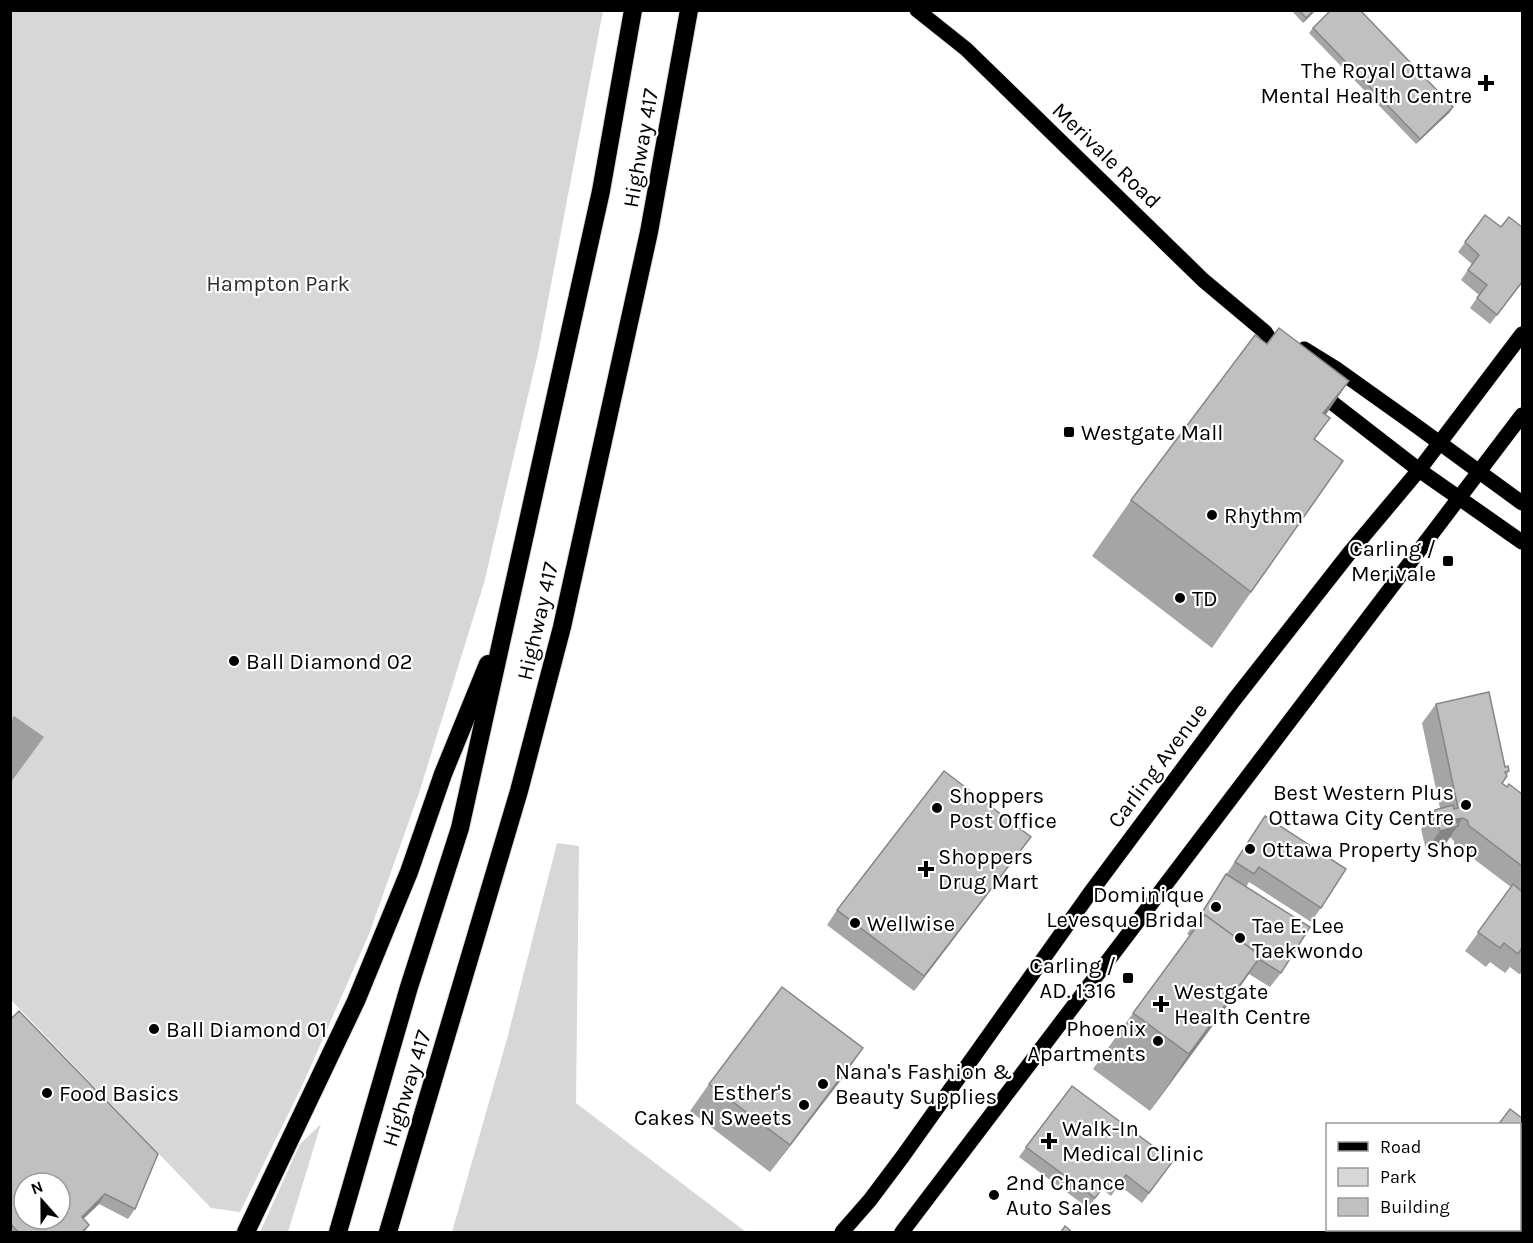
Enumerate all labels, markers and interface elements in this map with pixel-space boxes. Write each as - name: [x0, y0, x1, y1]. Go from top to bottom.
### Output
- place label: The Royal Ottawa Mental Health Centre: [1260, 58, 1472, 109]
- marker: The Royal Ottawa Mental Health Centre: [1477, 74, 1495, 92]
- street label: Highway 417: [618, 87, 664, 210]
- street label: Merivale Road: [1047, 97, 1166, 214]
- park label: Hampton Park: [206, 271, 350, 297]
- place label: Westgate Mall: [1081, 420, 1223, 446]
- marker: Westgate Mall: [1062, 425, 1076, 439]
- place label: Rhythm: [1224, 503, 1303, 529]
- marker: Rhythm: [1205, 508, 1219, 522]
- place label: Carling / Merivale: [1349, 536, 1436, 587]
- marker: Carling / Merivale: [1441, 554, 1455, 568]
- street label: Highway 417: [512, 560, 564, 683]
- place label: TD: [1192, 586, 1218, 612]
- marker: TD: [1173, 591, 1187, 605]
- place label: Ball Diamond 02: [246, 649, 412, 675]
- marker: Ball Diamond 02: [227, 654, 241, 668]
- street label: Carling Avenue: [1102, 698, 1213, 833]
- place label: Best Western Plus Ottawa City Centre: [1269, 780, 1454, 831]
- place label: Shoppers Post Office: [949, 783, 1057, 834]
- marker: Best Western Plus Ottawa City Centre: [1459, 798, 1473, 812]
- marker: Shoppers Post Office: [930, 801, 944, 815]
- place label: Ottawa Property Shop: [1262, 837, 1478, 863]
- marker: Ottawa Property Shop: [1243, 842, 1257, 856]
- place label: Shoppers Drug Mart: [938, 844, 1038, 895]
- marker: Shoppers Drug Mart: [919, 862, 933, 876]
- place label: Dominique Levesque Bridal: [1046, 882, 1204, 933]
- marker: Dominique Levesque Bridal: [1209, 900, 1223, 914]
- place label: Wellwise: [867, 911, 955, 937]
- place label: Tae E. Lee Taekwondo: [1252, 913, 1363, 964]
- marker: Wellwise: [848, 916, 862, 930]
- marker: Tae E. Lee Taekwondo: [1233, 931, 1247, 945]
- place label: Carling / AD. 1316: [1029, 953, 1116, 1004]
- marker: Carling / AD. 1316: [1121, 971, 1135, 985]
- place label: Westgate Health Centre: [1174, 979, 1311, 1030]
- marker: Westgate Health Centre: [1152, 995, 1170, 1013]
- place label: Phoenix Apartments: [1027, 1016, 1146, 1067]
- place label: Ball Diamond 01: [166, 1017, 327, 1043]
- marker: Ball Diamond 01: [147, 1022, 161, 1036]
- street label: Highway 417: [377, 1027, 437, 1150]
- marker: Phoenix Apartments: [1151, 1034, 1165, 1048]
- place label: Nana's Fashion & Beauty Supplies: [835, 1059, 1012, 1110]
- marker: Nana's Fashion & Beauty Supplies: [816, 1077, 830, 1091]
- place label: Esther's Cakes N Sweets: [634, 1080, 792, 1131]
- place label: Food Basics: [59, 1081, 179, 1107]
- marker: Food Basics: [40, 1086, 54, 1100]
- marker: Esther's Cakes N Sweets: [797, 1098, 811, 1112]
- place label: Walk-In Medical Clinic: [1062, 1116, 1204, 1167]
- legend: [1326, 1123, 1521, 1231]
- marker: Walk-In Medical Clinic: [1040, 1132, 1058, 1150]
- text: Road: [1380, 1136, 1421, 1158]
- text: Park: [1380, 1166, 1417, 1188]
- place label: 2nd Chance Auto Sales: [1006, 1170, 1125, 1221]
- north arrow: [12, 1171, 72, 1231]
- text: N: [28, 1177, 46, 1198]
- marker: 2nd Chance Auto Sales: [987, 1188, 1001, 1202]
- text: Building: [1380, 1196, 1450, 1218]

